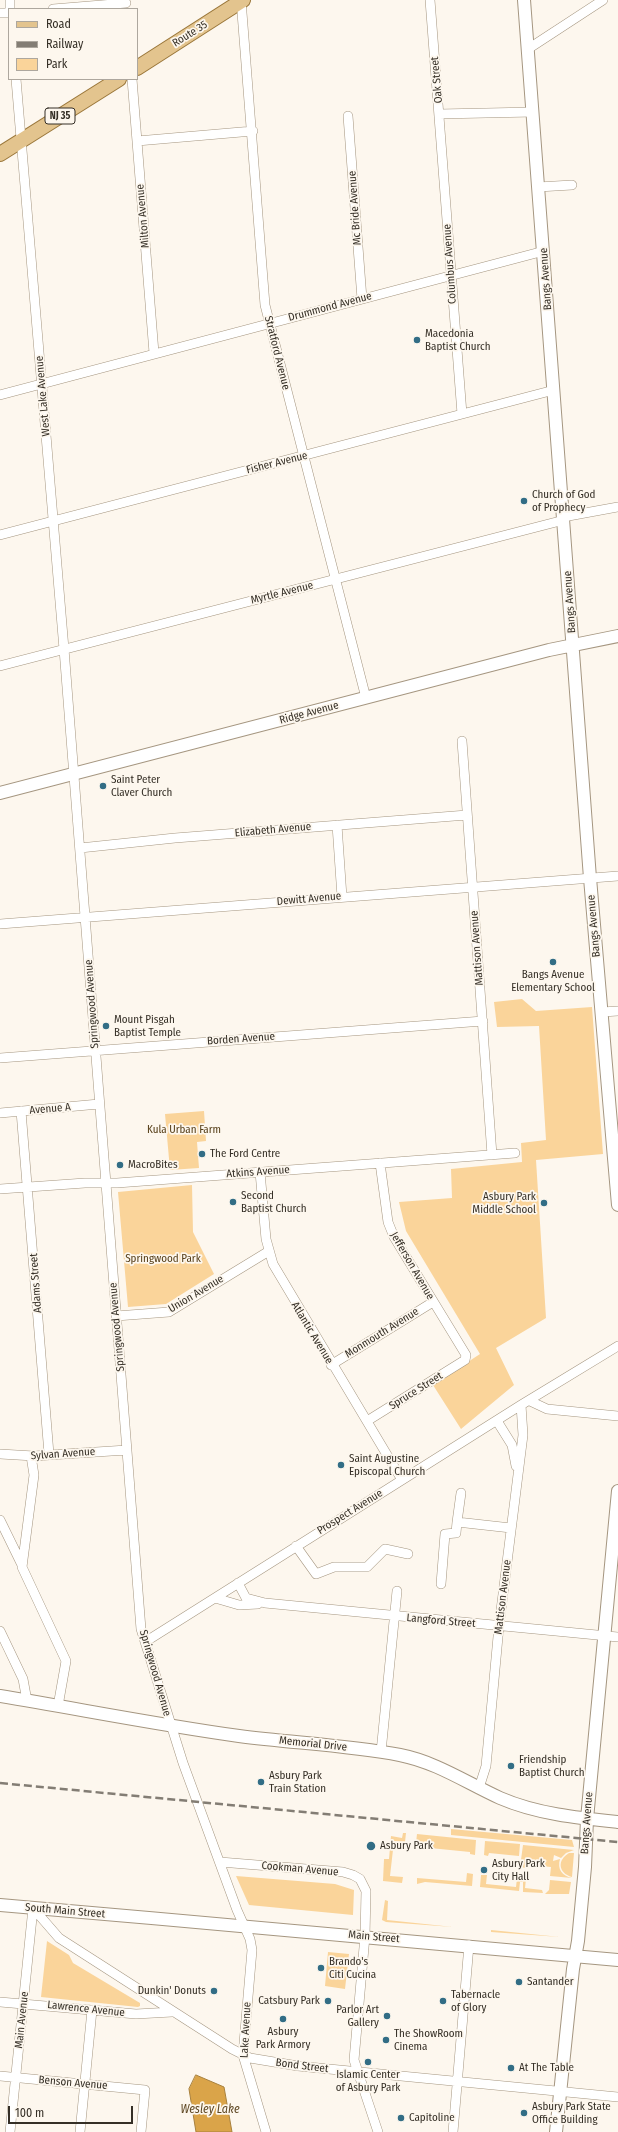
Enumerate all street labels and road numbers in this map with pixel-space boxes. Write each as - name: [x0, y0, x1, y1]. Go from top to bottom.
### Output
- street label: Route 35: [170, 18, 210, 50]
- street label: Oak Street: [428, 56, 446, 104]
- road number: NJ 35: [45, 108, 75, 124]
- street label: Mc Bride Avenue: [346, 170, 364, 246]
- street label: Milton Avenue: [134, 183, 152, 249]
- street label: Columbus Avenue: [441, 224, 459, 304]
- street label: Bangs Avenue: [537, 247, 555, 311]
- street label: Drummond Avenue: [287, 289, 373, 325]
- street label: Stratford Avenue: [261, 315, 293, 391]
- street label: West Lake Avenue: [33, 355, 53, 437]
- street label: Fisher Avenue: [245, 449, 309, 477]
- street label: Bangs Avenue: [561, 570, 579, 634]
- street label: Myrtle Avenue: [249, 579, 315, 607]
- street label: Ridge Avenue: [278, 699, 340, 727]
- street label: Elizabeth Avenue: [234, 820, 312, 840]
- street label: Dewitt Avenue: [276, 890, 342, 908]
- street label: Bangs Avenue: [585, 894, 603, 958]
- street label: Mattison Avenue: [468, 910, 486, 986]
- street label: Springwood Avenue: [82, 959, 102, 1049]
- street label: Borden Avenue: [207, 1030, 275, 1048]
- street label: Avenue A: [29, 1101, 71, 1117]
- street label: Atkins Avenue: [226, 1163, 290, 1181]
- street label: Jefferson Avenue: [387, 1230, 437, 1302]
- street label: Adams Street: [27, 1253, 45, 1313]
- street label: Union Avenue: [166, 1272, 226, 1316]
- street label: Springwood Avenue: [107, 1282, 127, 1372]
- street label: Atlantic Avenue: [288, 1300, 336, 1366]
- street label: Monmouth Avenue: [343, 1305, 421, 1361]
- street label: Spruce Street: [387, 1369, 445, 1413]
- street label: Sylvan Avenue: [30, 1445, 96, 1463]
- street label: Prospect Avenue: [315, 1487, 385, 1537]
- street label: Mattison Avenue: [492, 1559, 514, 1635]
- street label: Langford Street: [406, 1611, 476, 1631]
- street label: Springwood Avenue: [136, 1628, 174, 1718]
- street label: Memorial Drive: [278, 1734, 348, 1754]
- street label: Bangs Avenue: [578, 1791, 596, 1855]
- street label: Cookman Avenue: [261, 1859, 339, 1879]
- street label: South Main Street: [24, 1901, 106, 1921]
- street label: Main Street: [348, 1928, 400, 1946]
- street label: Main Avenue: [12, 1991, 32, 2049]
- street label: Lawrence Avenue: [47, 1998, 125, 2020]
- street label: Lake Avenue: [238, 2002, 254, 2058]
- street label: Bond Street: [275, 2056, 329, 2076]
- street label: Benson Avenue: [38, 2073, 108, 2093]

